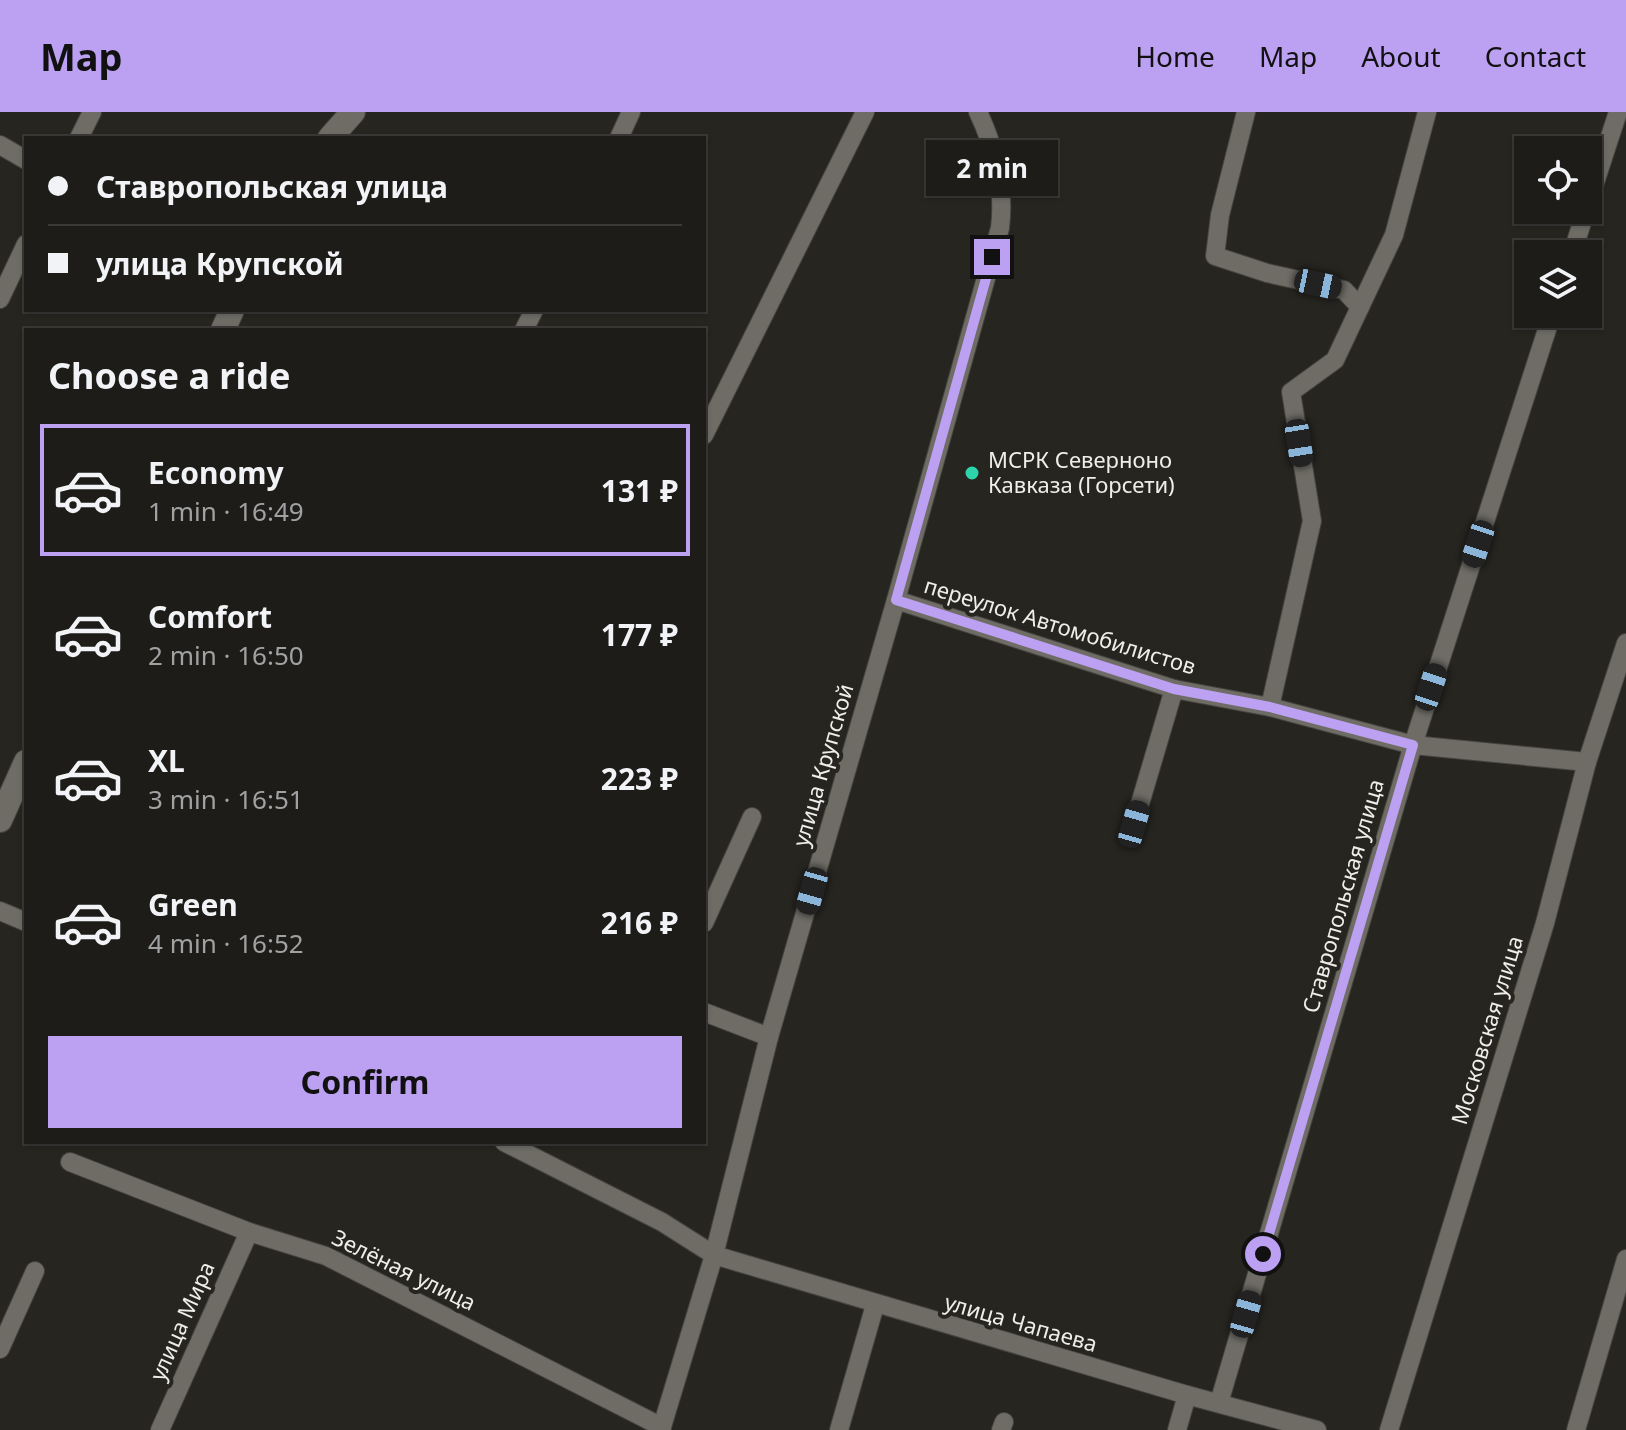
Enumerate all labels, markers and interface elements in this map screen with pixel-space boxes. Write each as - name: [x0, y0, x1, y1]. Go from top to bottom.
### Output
- text: Map: [40, 30, 123, 82]
- text: Home: [1135, 37, 1215, 75]
- text: Map: [1259, 37, 1317, 75]
- text: About: [1361, 37, 1441, 75]
- text: Contact: [1485, 37, 1586, 75]
- map controls: [1514, 136, 1602, 328]
- button: locate: [1514, 136, 1602, 224]
- callout: 2 min: [926, 141, 1058, 197]
- text: 2 min: [956, 150, 1028, 186]
- text: Ставропольская улица: [96, 166, 448, 207]
- route end: [974, 239, 1010, 275]
- button: layers: [1514, 240, 1602, 328]
- text: улица Крупской: [96, 243, 344, 284]
- car: [1292, 267, 1344, 301]
- text: Choose a ride: [48, 351, 290, 400]
- car: [1283, 417, 1315, 469]
- place label: МСРК Северноно Кавказа (Горсети): [988, 444, 1175, 499]
- text: Economy: [148, 452, 284, 493]
- icon: car: [52, 454, 124, 526]
- marker: МСРК Северноно Кавказа (Горсети): [963, 464, 981, 482]
- text: 131 ₽: [601, 470, 678, 511]
- text: 1 min · 16:49: [148, 493, 304, 529]
- car: [1459, 517, 1497, 571]
- street label: переулок Автомобилистов: [921, 569, 1200, 681]
- text: Comfort: [148, 596, 272, 637]
- icon: car: [52, 598, 124, 670]
- text: 177 ₽: [601, 614, 678, 655]
- text: 2 min · 16:50: [148, 637, 304, 673]
- car: [1412, 660, 1450, 714]
- street label: улица Крупской: [784, 680, 860, 850]
- text: XL: [148, 740, 185, 781]
- icon: car: [52, 742, 124, 814]
- text: 223 ₽: [601, 758, 678, 799]
- street label: Ставропольская улица: [1294, 775, 1390, 1016]
- text: 3 min · 16:51: [148, 781, 304, 817]
- car: [1116, 798, 1152, 850]
- car: [794, 865, 830, 917]
- text: Green: [148, 884, 238, 925]
- icon: car: [52, 886, 124, 958]
- text: 216 ₽: [601, 902, 678, 943]
- text: 4 min · 16:52: [148, 925, 304, 961]
- street label: Московская улица: [1443, 932, 1529, 1128]
- button: Confirm: [48, 1036, 682, 1128]
- street label: Зелёная улица: [328, 1221, 481, 1317]
- route start: [1245, 1236, 1281, 1272]
- street label: улица Мира: [141, 1256, 221, 1385]
- street label: улица Чапаева: [941, 1286, 1101, 1358]
- car: [1228, 1288, 1264, 1340]

